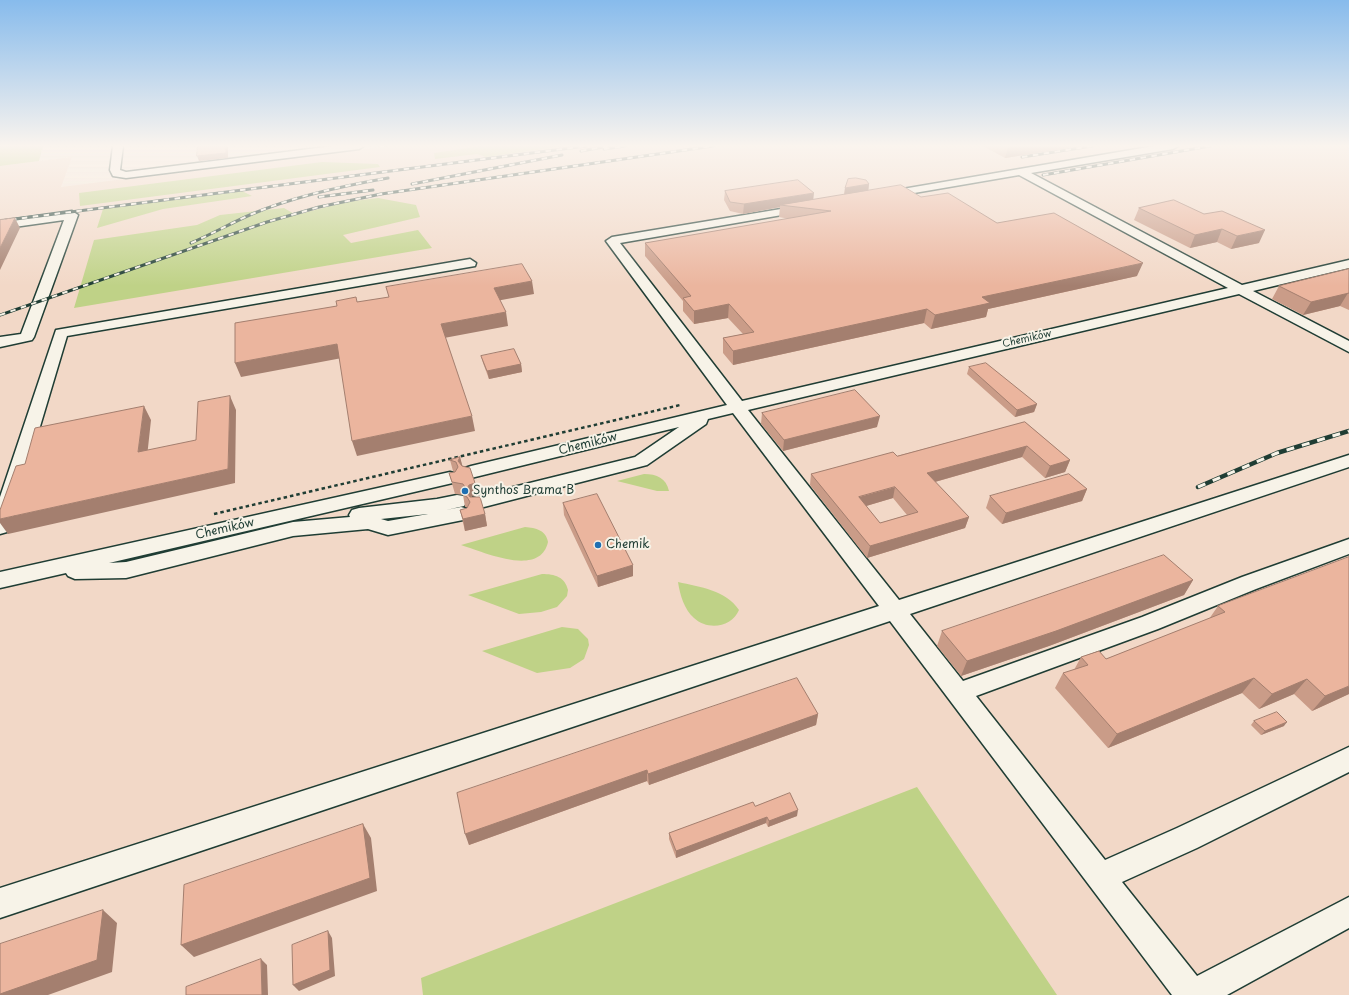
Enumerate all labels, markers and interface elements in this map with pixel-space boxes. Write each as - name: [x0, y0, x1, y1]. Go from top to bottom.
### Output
- street label: Chemików: [1001, 328, 1053, 350]
- street label: Chemików: [557, 430, 619, 458]
- place label: Synthos Brama B: [473, 484, 574, 498]
- marker: Synthos Brama B: [460, 486, 470, 496]
- street label: Chemików: [194, 515, 256, 543]
- place label: Chemik: [606, 538, 650, 552]
- marker: Chemik: [593, 540, 603, 550]

